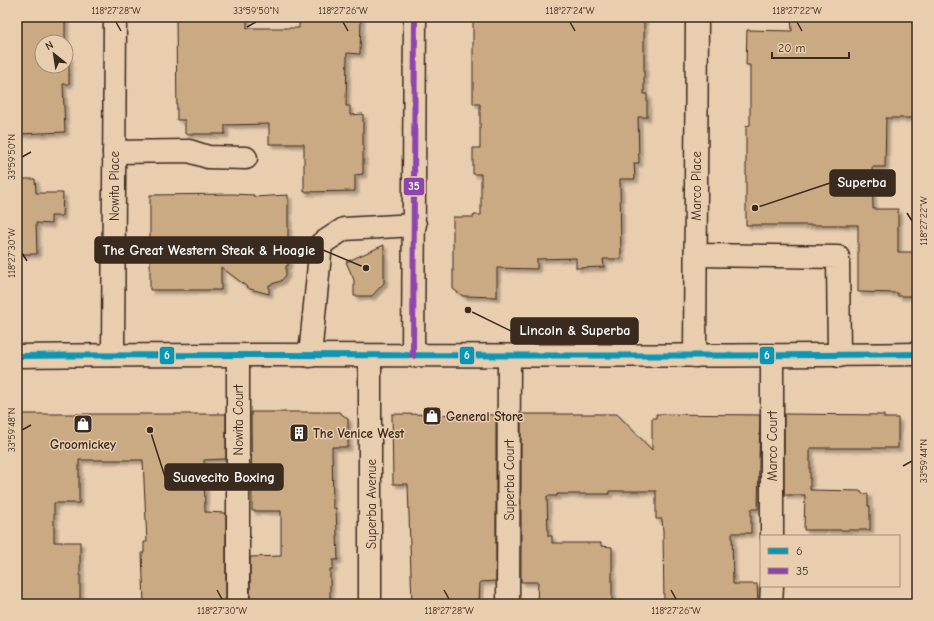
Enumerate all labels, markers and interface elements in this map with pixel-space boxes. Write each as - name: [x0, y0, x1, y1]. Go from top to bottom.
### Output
- text: 118°27'28"W: [91, 5, 141, 17]
- text: 33°59'50"N: [233, 5, 279, 17]
- text: 118°27'26"W: [318, 5, 368, 17]
- text: 118°27'24"W: [546, 5, 595, 17]
- text: 118°27'22"W: [772, 5, 822, 17]
- north arrow: [34, 34, 74, 74]
- scale bar: [772, 34, 849, 60]
- text: N: [43, 38, 56, 53]
- text: 20 m: [778, 41, 806, 55]
- text: 33°59'50"N: [6, 134, 18, 180]
- street label: Nowita Place: [107, 150, 122, 221]
- street label: Marco Place: [689, 151, 704, 221]
- callout: Superba: [830, 170, 895, 196]
- text: Superba: [837, 174, 887, 191]
- line badge: 35: [403, 177, 425, 196]
- text: 35: [408, 180, 420, 193]
- text: 118°27'22"W: [918, 196, 930, 246]
- text: 118°27'30"W: [6, 228, 18, 278]
- callout: The Great Western Steak & Hoagie: [95, 237, 323, 263]
- text: The Great Western Steak & Hoagie: [103, 242, 315, 259]
- callout: Lincoln & Superba: [511, 318, 638, 344]
- text: Lincoln & Superba: [520, 322, 630, 339]
- line badge: 6: [159, 346, 175, 365]
- line badge: 6: [459, 346, 475, 365]
- line badge: 6: [759, 346, 775, 365]
- text: 6: [164, 349, 170, 362]
- text: 6: [464, 349, 470, 362]
- text: 6: [764, 349, 770, 362]
- street label: Nowita Court: [231, 383, 246, 455]
- shop icon: General Store: [421, 405, 443, 427]
- text: 33°59'48"N: [6, 408, 18, 452]
- place label: General Store: [446, 409, 524, 424]
- street label: Marco Court: [765, 410, 780, 481]
- shop icon: Groomickey: [72, 413, 94, 435]
- building icon: The Venice West: [288, 422, 310, 444]
- place label: The Venice West: [313, 426, 405, 441]
- place label: Groomickey: [50, 437, 116, 452]
- street label: Superba Court: [502, 438, 517, 520]
- text: 33°59'44"N: [918, 439, 930, 483]
- street label: Superba Avenue: [364, 459, 379, 549]
- callout: Suavecito Boxing: [165, 464, 283, 490]
- text: Suavecito Boxing: [173, 469, 275, 486]
- legend: [760, 535, 900, 587]
- text: 6: [796, 544, 803, 558]
- text: 35: [796, 564, 809, 578]
- text: 118°27'30"W: [197, 605, 247, 617]
- text: 118°27'28"W: [424, 605, 474, 617]
- text: 118°27'26"W: [651, 605, 701, 617]

